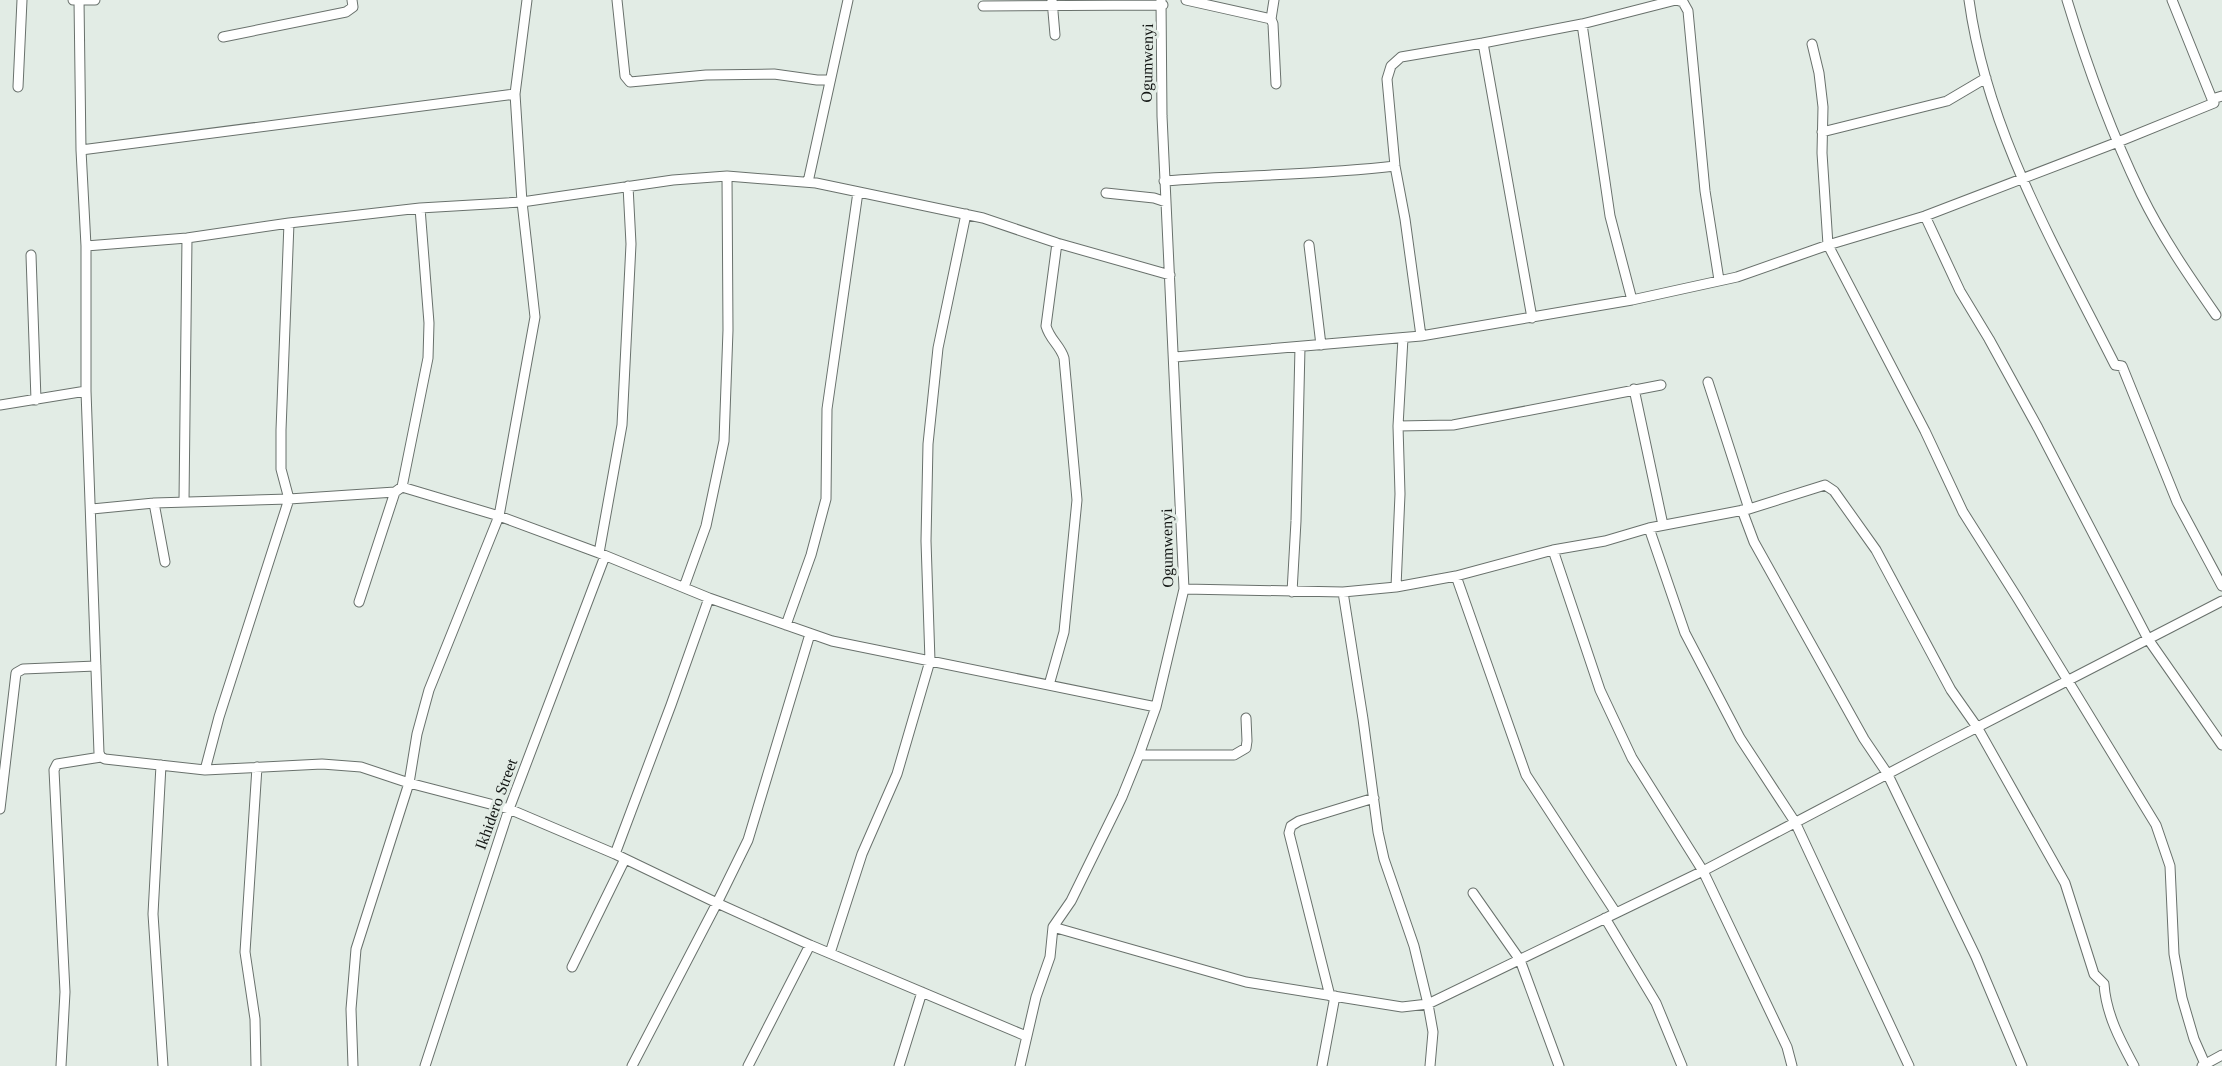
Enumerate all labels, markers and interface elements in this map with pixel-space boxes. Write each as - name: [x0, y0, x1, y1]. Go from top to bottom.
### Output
- street label: Ogumwenyi: [1138, 23, 1157, 103]
- street label: Ogumwenyi: [1158, 508, 1177, 588]
- street label: Ikhidero Street: [472, 756, 521, 852]

